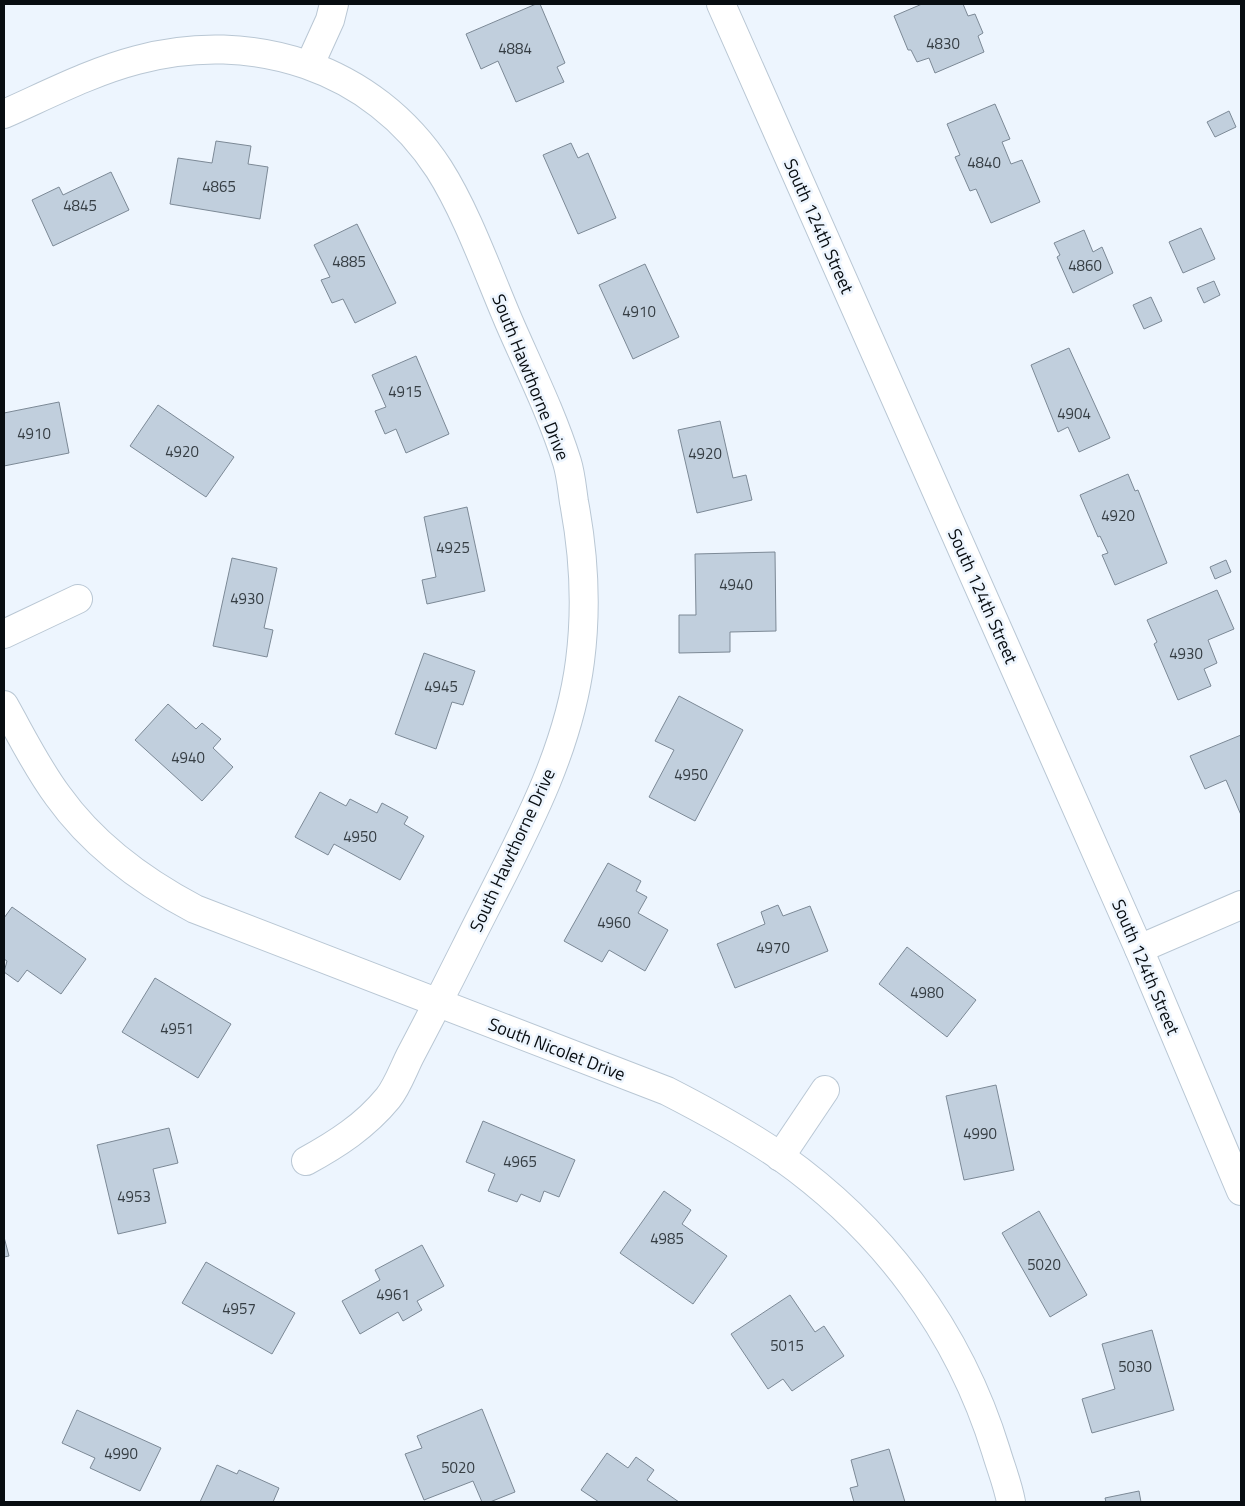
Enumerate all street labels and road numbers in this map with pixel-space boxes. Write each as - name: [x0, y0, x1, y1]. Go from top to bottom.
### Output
- street label: South 124th Street: [777, 154, 861, 299]
- street label: South Hawthorne Drive: [485, 290, 577, 464]
- street label: South 124th Street: [941, 524, 1025, 669]
- street label: South Hawthorne Drive: [462, 764, 562, 936]
- street label: South 124th Street: [1105, 895, 1187, 1040]
- street label: South Nicolet Drive: [484, 1010, 630, 1088]

